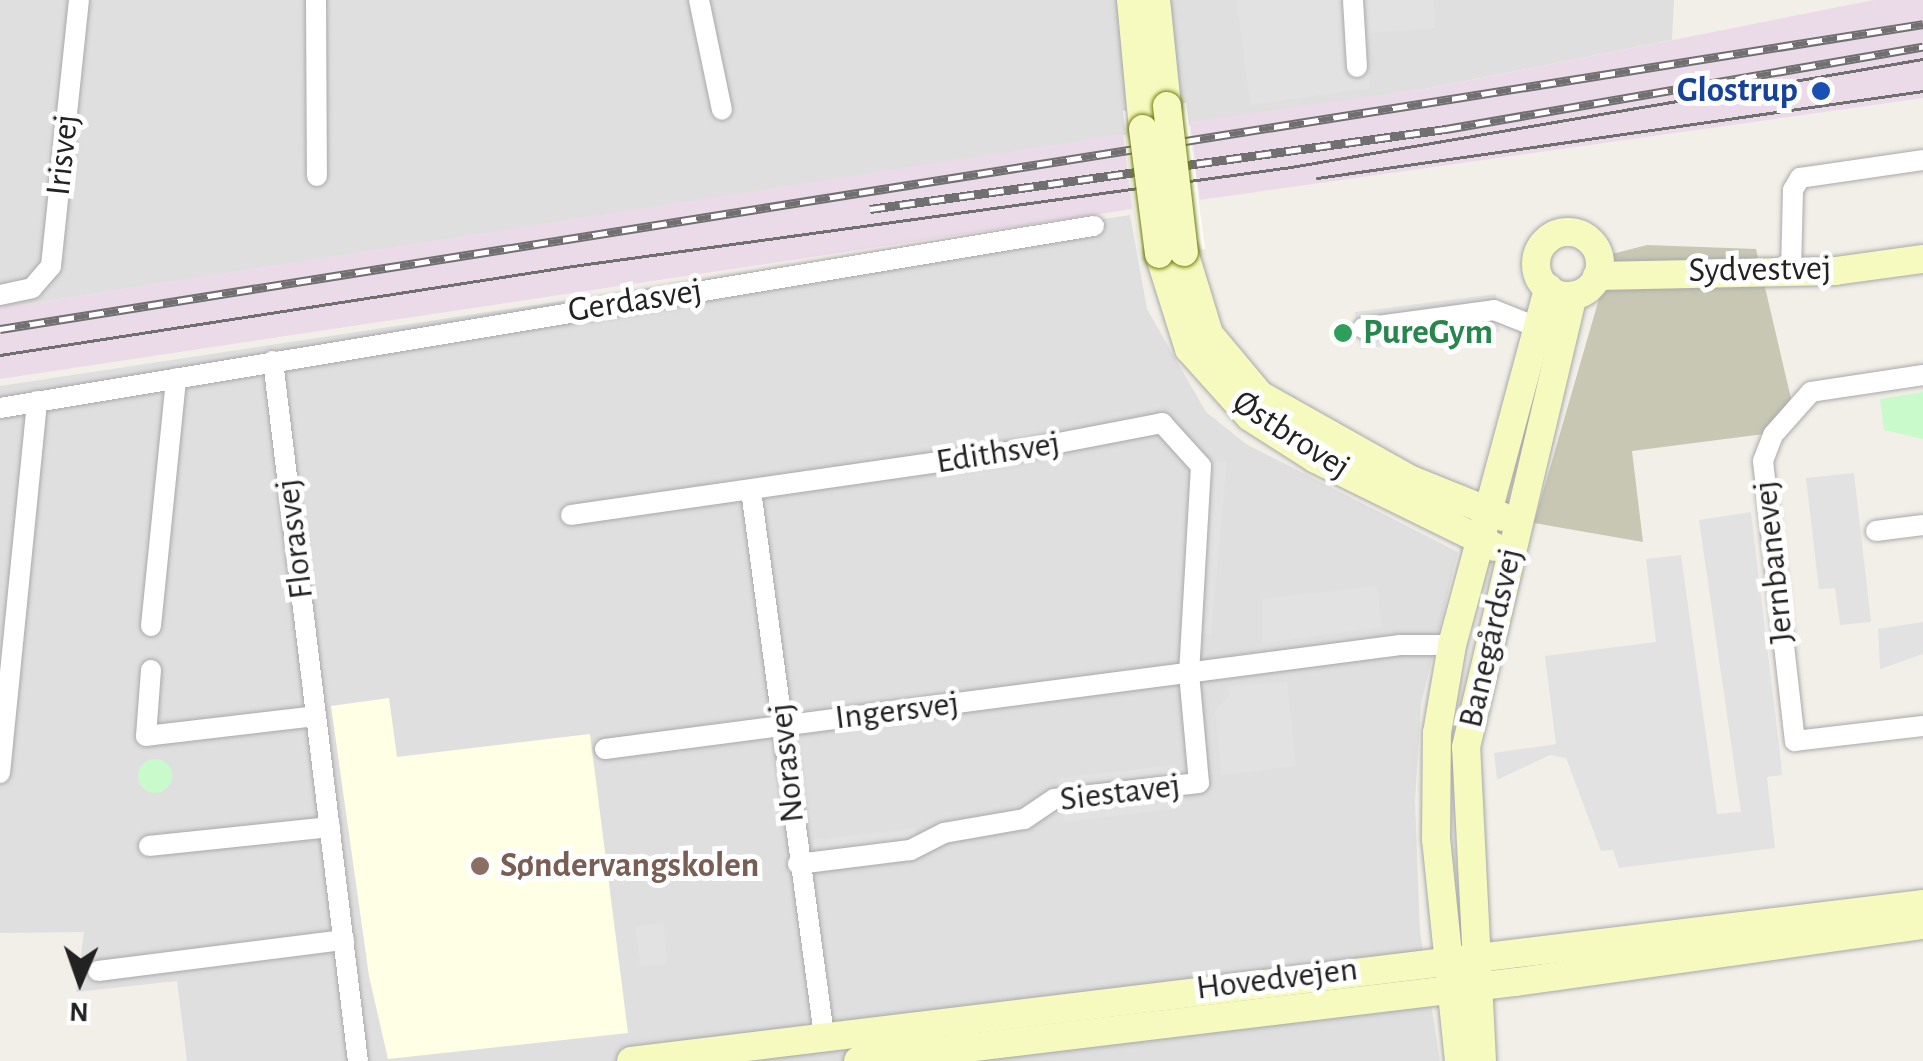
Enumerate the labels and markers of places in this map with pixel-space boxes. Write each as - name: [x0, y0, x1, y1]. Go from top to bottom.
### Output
- place label: Glostrup: [1677, 70, 1798, 112]
- marker: Glostrup: [1808, 78, 1834, 104]
- place label: PureGym: [1363, 312, 1493, 354]
- marker: PureGym: [1332, 322, 1354, 344]
- place label: Søndervangskolen: [500, 845, 759, 887]
- marker: Søndervangskolen: [469, 855, 491, 877]

